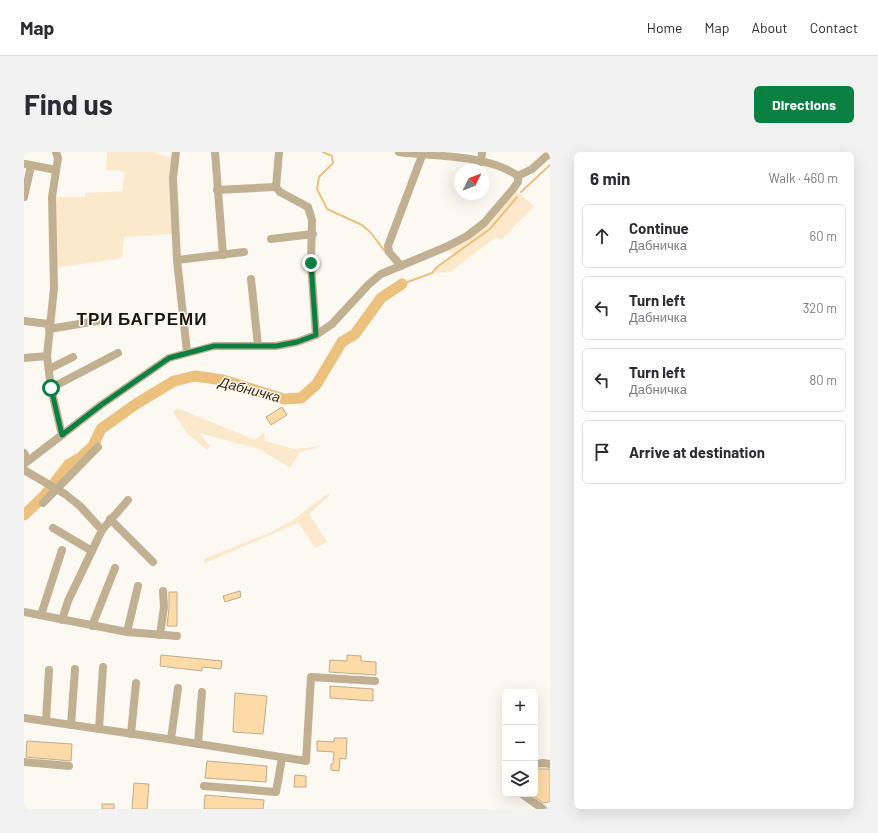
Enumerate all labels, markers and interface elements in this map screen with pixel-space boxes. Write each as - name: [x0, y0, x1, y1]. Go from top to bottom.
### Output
- text: Map: [20, 16, 54, 39]
- text: Home: [647, 19, 683, 36]
- text: Map: [705, 19, 729, 36]
- text: About: [751, 19, 788, 36]
- text: Contact: [810, 19, 858, 36]
- button: Directions: [754, 86, 854, 123]
- text: Find us: [24, 87, 113, 121]
- north arrow: [454, 164, 490, 200]
- text: 6 min: [590, 168, 630, 188]
- text: Walk · 460 m: [769, 170, 838, 186]
- text: Continue: [629, 219, 689, 237]
- icon: ahead: [591, 225, 613, 247]
- text: 60 m: [810, 228, 837, 244]
- text: Дабничка: [629, 237, 687, 253]
- route end: [302, 254, 320, 272]
- text: Turn left: [629, 291, 685, 309]
- icon: left: [591, 297, 613, 319]
- text: 320 m: [803, 300, 837, 316]
- district label: ТРИ БАГРЕМИ: [77, 308, 207, 328]
- text: Дабничка: [629, 309, 687, 325]
- text: Turn left: [629, 363, 685, 381]
- icon: left: [591, 369, 613, 391]
- water label: Дабничка: [216, 372, 283, 405]
- text: 80 m: [810, 372, 837, 388]
- route start: [42, 379, 60, 397]
- text: Дабничка: [629, 381, 687, 397]
- icon: arrive: [591, 441, 613, 463]
- text: Arrive at destination: [629, 443, 765, 461]
- map controls: [502, 689, 538, 797]
- button: +: [502, 689, 538, 725]
- button: −: [502, 725, 538, 761]
- button: layers: [502, 761, 538, 797]

